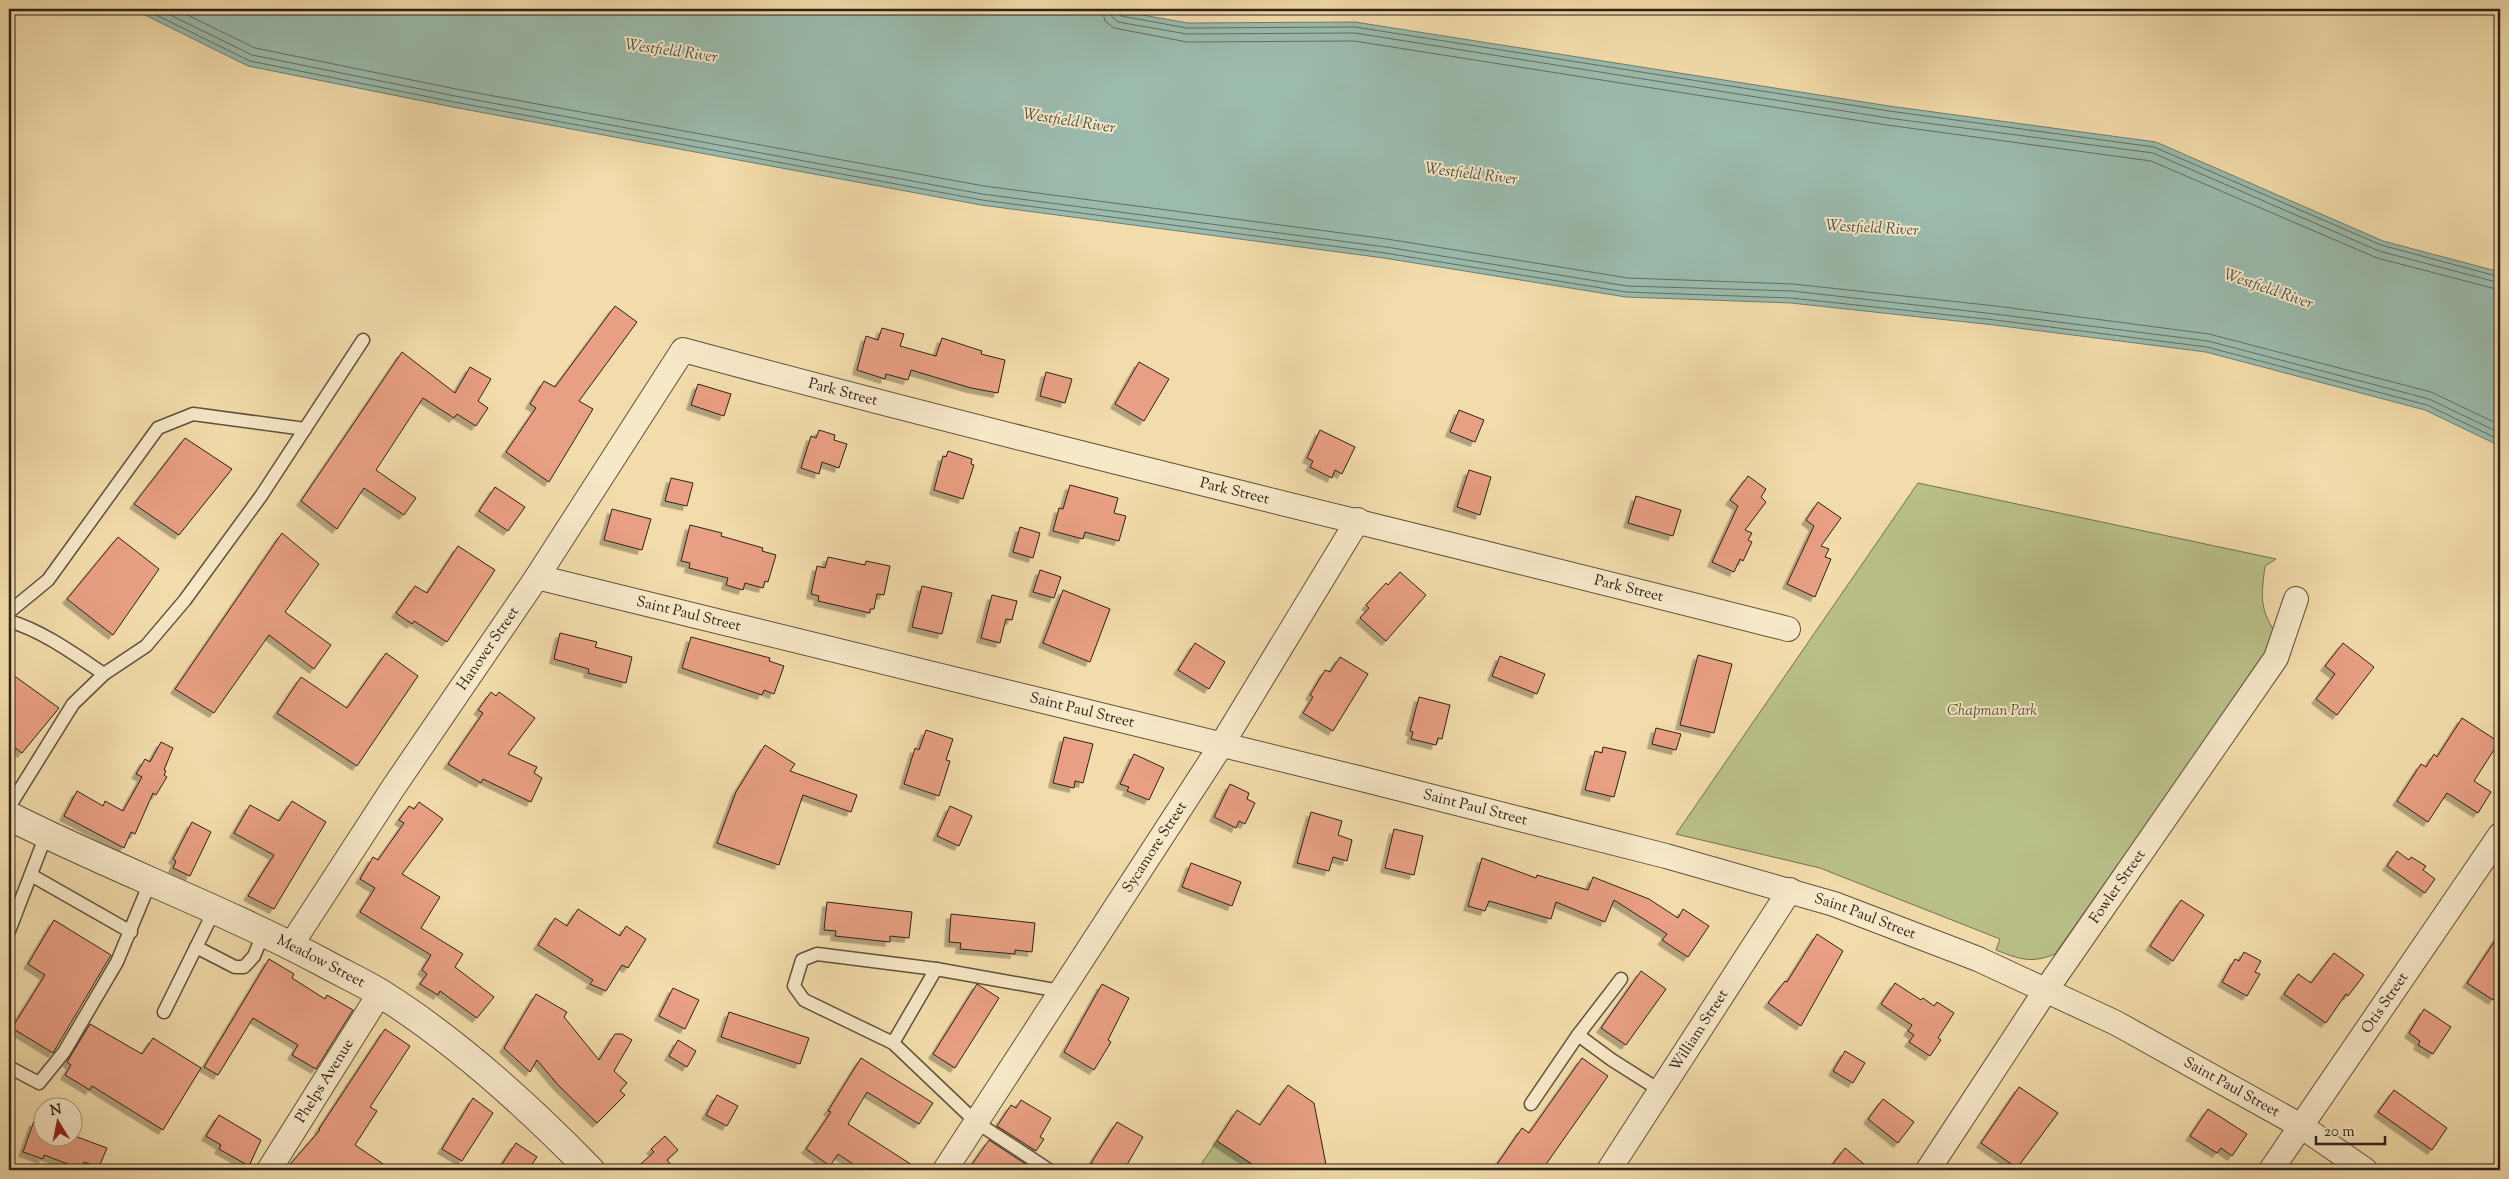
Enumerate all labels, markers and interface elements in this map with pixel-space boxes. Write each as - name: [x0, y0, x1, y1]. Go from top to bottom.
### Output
- water label: Westfield River: [623, 34, 719, 70]
- water label: Westfield River: [1021, 103, 1117, 141]
- water label: Westfield River: [1423, 158, 1519, 192]
- water label: Westfield River: [1825, 215, 1920, 243]
- water label: Westfield River: [2220, 264, 2316, 316]
- street label: Park Street: [806, 373, 880, 411]
- street label: Park Street: [1198, 473, 1271, 510]
- street label: Park Street: [1592, 570, 1666, 608]
- street label: Saint Paul Street: [634, 591, 743, 637]
- street label: Hanover Street: [452, 602, 524, 695]
- street label: Saint Paul Street: [1027, 687, 1136, 733]
- park label: Chapman Park: [1947, 701, 2037, 722]
- street label: Saint Paul Street: [1421, 784, 1530, 831]
- street label: Sycamore Street: [1117, 798, 1192, 897]
- street label: Fowler Street: [2085, 845, 2151, 928]
- street label: Saint Paul Street: [1812, 888, 1919, 945]
- street label: Meadow Street: [273, 930, 369, 993]
- street label: Otis Street: [2357, 968, 2413, 1038]
- street label: William Street: [1665, 985, 1733, 1076]
- street label: Phelps Avenue: [290, 1035, 359, 1127]
- street label: Saint Paul Street: [2180, 1052, 2283, 1122]
- north arrow: [32, 1096, 82, 1146]
- text: N: [49, 1100, 63, 1122]
- scale bar: [2316, 1114, 2385, 1146]
- text: 20 m: [2324, 1122, 2355, 1143]

